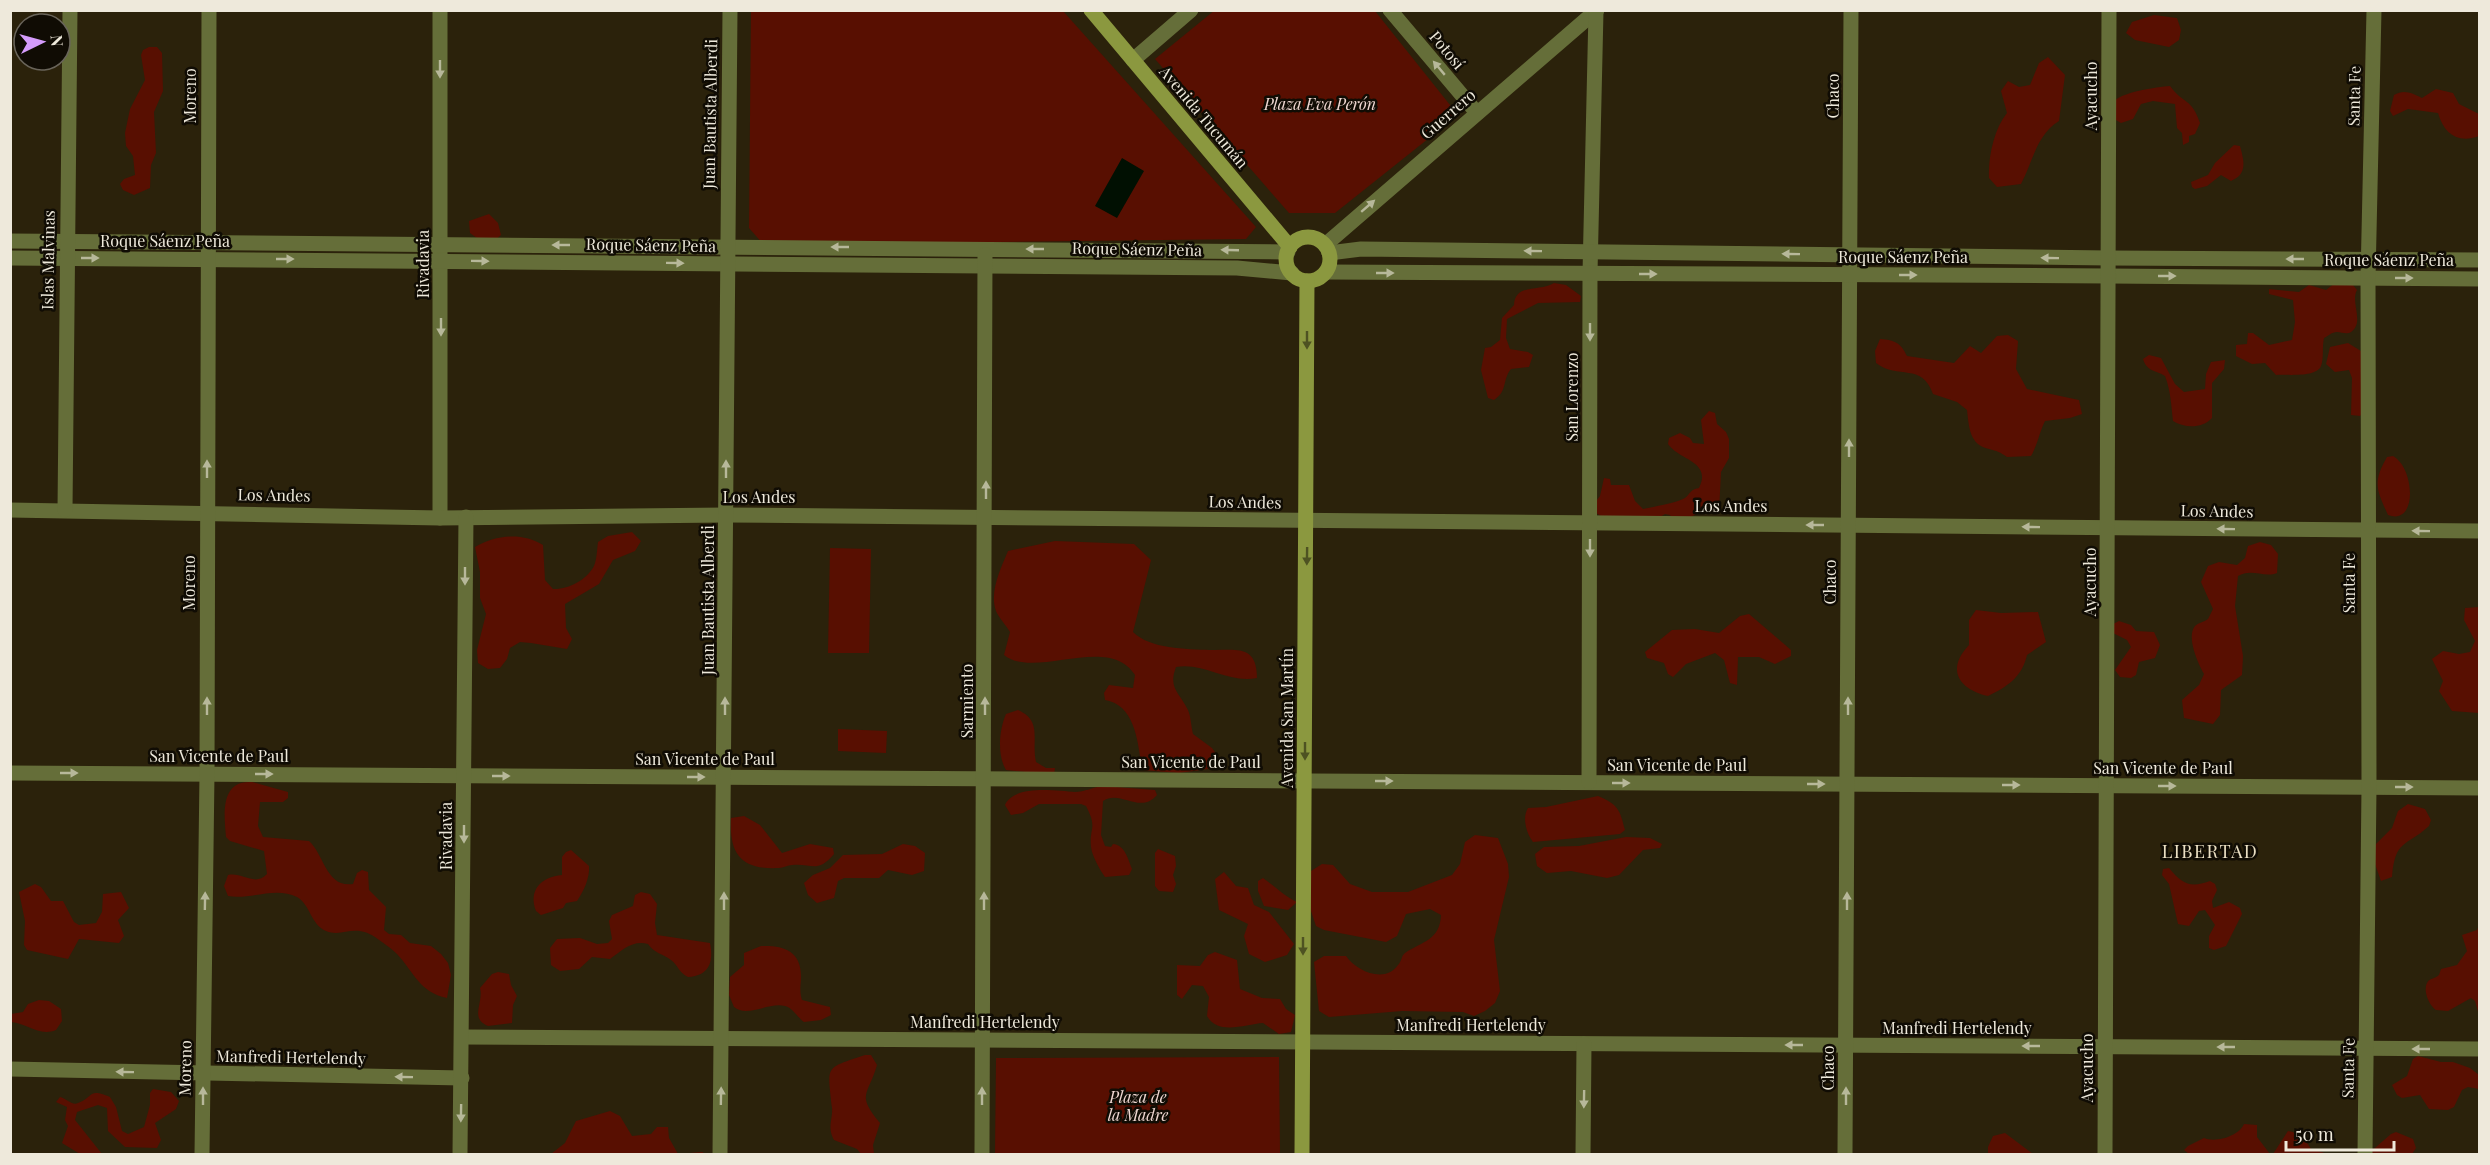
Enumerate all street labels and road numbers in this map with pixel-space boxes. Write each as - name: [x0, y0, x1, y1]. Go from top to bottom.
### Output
- street label: Potosí: [1425, 26, 1470, 74]
- street label: Juan Bautista Alberdi: [698, 39, 721, 190]
- street label: Avenida Tucumán: [1155, 60, 1254, 173]
- street label: Ayacucho: [2080, 61, 2101, 132]
- street label: Santa Fe: [2342, 66, 2365, 126]
- street label: Moreno: [179, 68, 200, 124]
- street label: Chaco: [1822, 73, 1843, 118]
- street label: Guerrero: [1416, 84, 1480, 143]
- street label: Islas Malvinas: [36, 210, 59, 310]
- street label: Roque Sáenz Peña: [100, 230, 230, 251]
- street label: Rivadavia: [412, 230, 433, 298]
- street label: Roque Sáenz Peña: [586, 233, 716, 256]
- street label: Roque Sáenz Peña: [1072, 237, 1202, 260]
- street label: Roque Sáenz Peña: [1838, 246, 1968, 267]
- street label: Roque Sáenz Peña: [2324, 249, 2454, 270]
- street label: San Lorenzo: [1561, 352, 1582, 442]
- street label: Los Andes: [237, 483, 311, 506]
- street label: Los Andes: [723, 486, 795, 507]
- street label: Los Andes: [1208, 490, 1282, 513]
- street label: Los Andes: [1695, 495, 1767, 516]
- street label: Los Andes: [2180, 499, 2254, 522]
- street label: Juan Bautista Alberdi: [697, 525, 718, 676]
- street label: Ayacucho: [2079, 547, 2100, 618]
- street label: Santa Fe: [2338, 553, 2359, 613]
- street label: Moreno: [178, 555, 199, 611]
- street label: Chaco: [1819, 559, 1840, 604]
- street label: Avenida San Martín: [1276, 647, 1297, 789]
- street label: Sarmiento: [956, 663, 977, 738]
- street label: San Vicente de Paul: [149, 745, 289, 766]
- street label: San Vicente de Paul: [635, 748, 775, 769]
- street label: San Vicente de Paul: [1121, 751, 1261, 772]
- street label: San Vicente de Paul: [1607, 754, 1747, 775]
- street label: San Vicente de Paul: [2093, 757, 2233, 778]
- street label: Rivadavia: [435, 802, 456, 870]
- street label: Manfredi Hertelendy: [910, 1011, 1060, 1032]
- street label: Manfredi Hertelendy: [1396, 1014, 1546, 1035]
- street label: Manfredi Hertelendy: [1882, 1017, 2032, 1038]
- street label: Ayacucho: [2076, 1033, 2097, 1104]
- street label: Santa Fe: [2336, 1038, 2359, 1098]
- street label: Moreno: [174, 1040, 195, 1096]
- street label: Manfredi Hertelendy: [216, 1045, 366, 1068]
- street label: Chaco: [1817, 1045, 1838, 1090]

